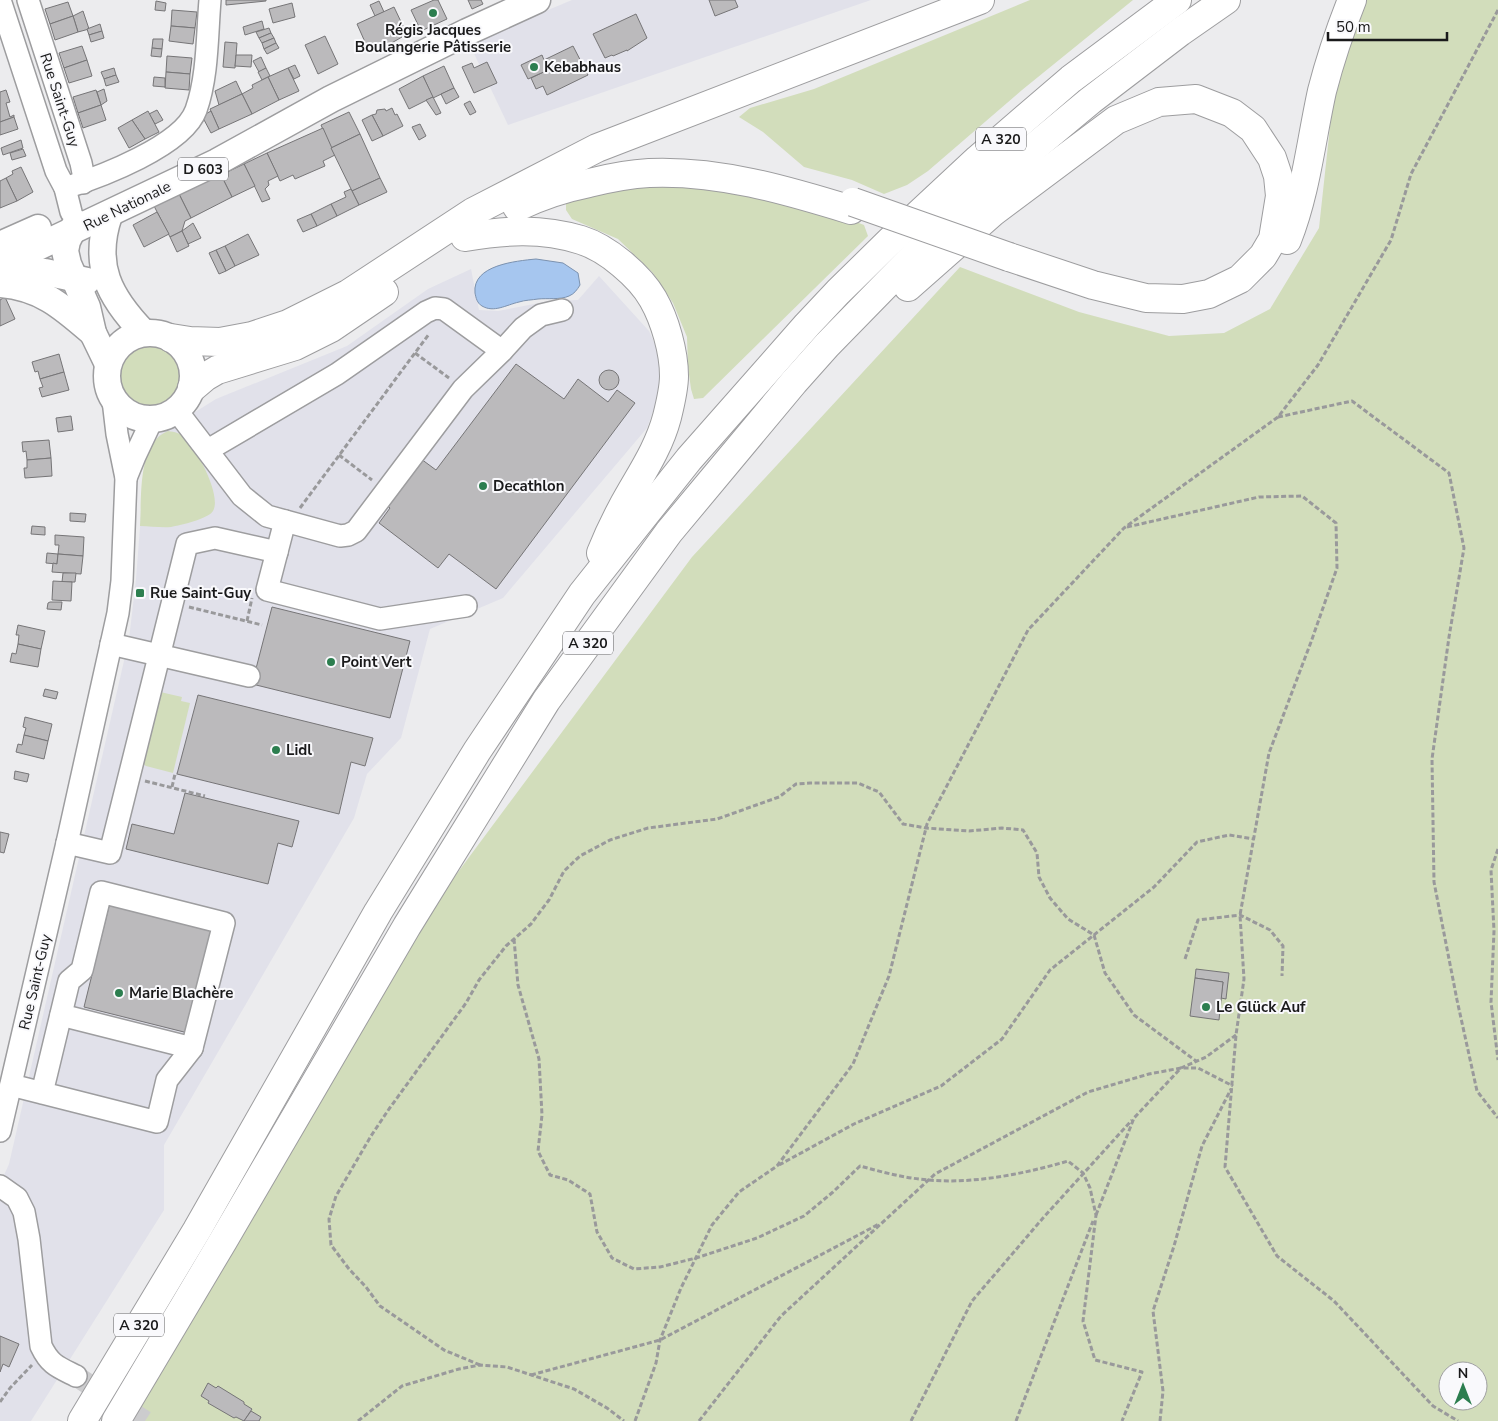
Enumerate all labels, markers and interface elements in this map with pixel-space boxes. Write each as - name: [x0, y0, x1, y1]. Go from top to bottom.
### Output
- marker: Régis Jacques Boulangerie Pâtisserie: [427, 7, 439, 19]
- scale bar: [1328, 10, 1447, 42]
- text: 50 m: [1336, 17, 1371, 37]
- place label: Régis Jacques Boulangerie Pâtisserie: [355, 20, 511, 57]
- street label: Rue Saint-Guy: [35, 50, 85, 150]
- place label: Kebabhaus: [544, 57, 621, 77]
- marker: Kebabhaus: [528, 61, 540, 73]
- road number: A 320: [976, 128, 1026, 150]
- road number: D 603: [178, 157, 228, 180]
- street label: Rue Nationale: [80, 176, 174, 236]
- place label: Decathlon: [493, 476, 564, 496]
- marker: Decathlon: [477, 480, 489, 492]
- place label: Rue Saint-Guy: [150, 583, 251, 603]
- marker: Rue Saint-Guy: [134, 587, 146, 599]
- road number: A 320: [563, 632, 613, 654]
- place label: Point Vert: [341, 652, 412, 672]
- marker: Point Vert: [325, 656, 337, 668]
- place label: Lidl: [286, 740, 312, 760]
- marker: Lidl: [270, 744, 282, 756]
- street label: Rue Saint-Guy: [14, 932, 56, 1032]
- place label: Marie Blachère: [129, 983, 233, 1003]
- marker: Marie Blachère: [113, 987, 125, 999]
- place label: Le Glück Auf: [1216, 997, 1306, 1017]
- marker: Le Glück Auf: [1200, 1001, 1212, 1013]
- road number: A 320: [114, 1314, 164, 1336]
- north arrow: [1438, 1361, 1488, 1411]
- text: N: [1458, 1364, 1468, 1383]

